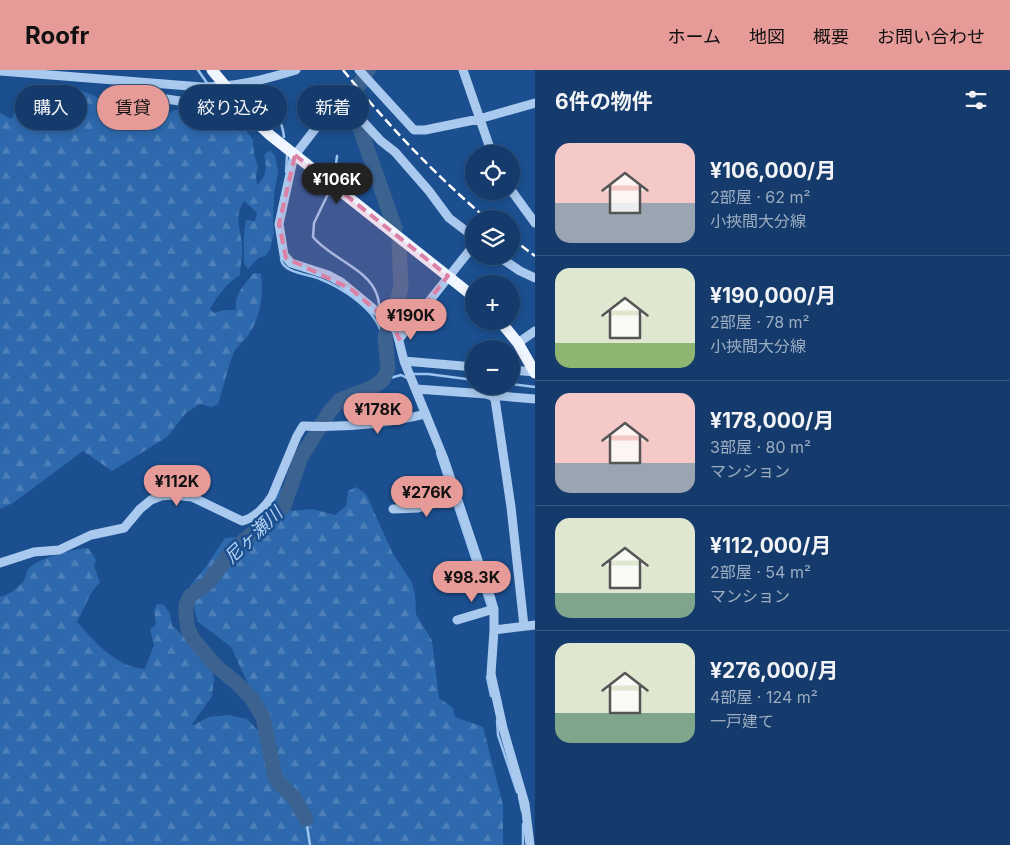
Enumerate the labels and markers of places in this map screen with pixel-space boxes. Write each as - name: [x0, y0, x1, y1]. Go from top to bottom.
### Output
- pin: ¥106K: [302, 162, 372, 205]
- pin: ¥190K: [376, 298, 446, 341]
- pin: ¥178K: [343, 392, 413, 435]
- pin: ¥112K: [142, 464, 212, 507]
- pin: ¥276K: [392, 476, 462, 518]
- pin: ¥98.3K: [431, 560, 513, 603]

